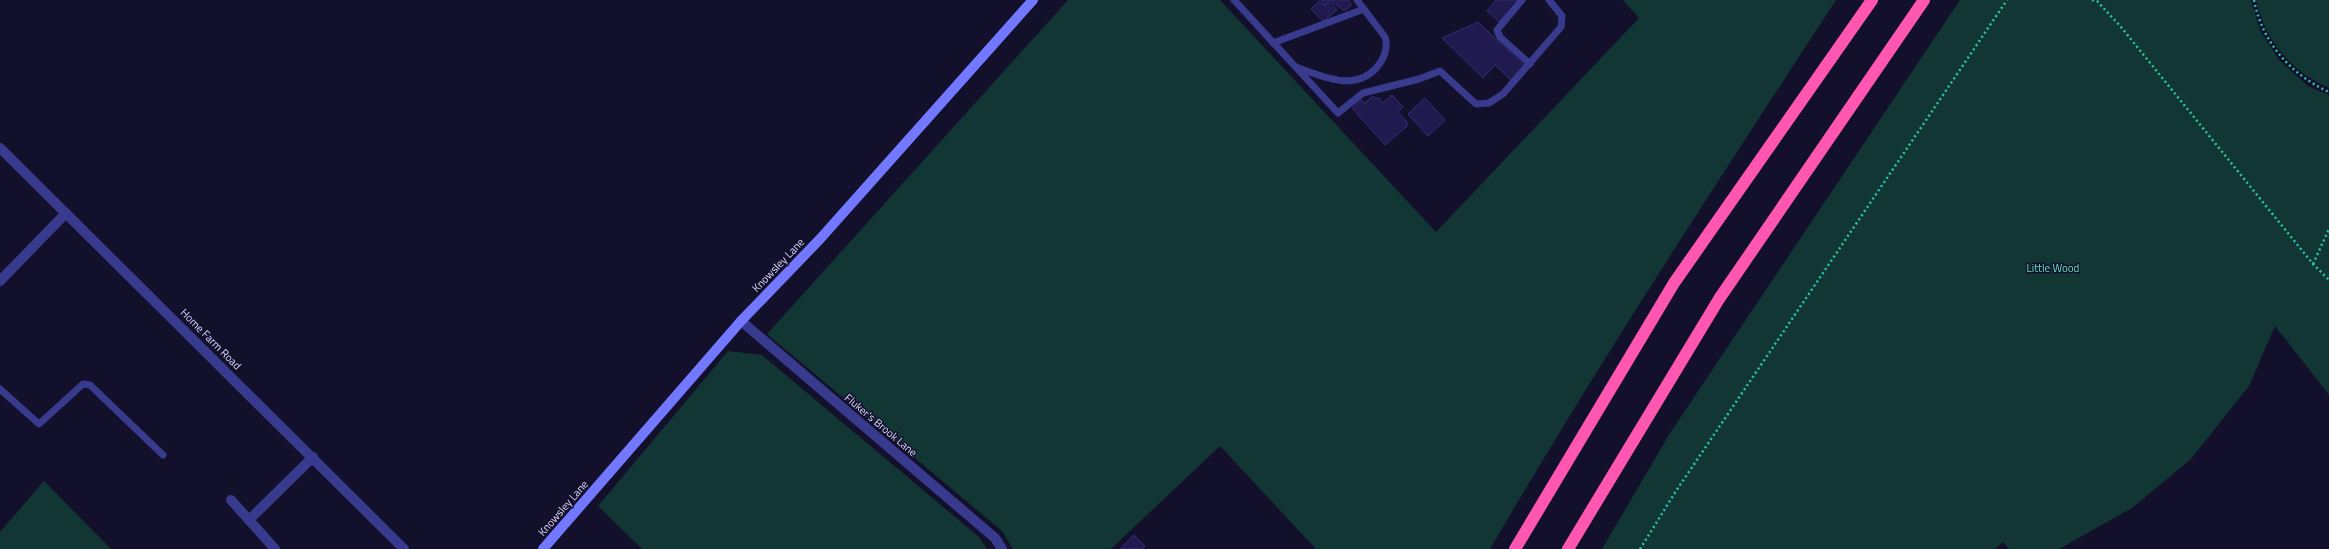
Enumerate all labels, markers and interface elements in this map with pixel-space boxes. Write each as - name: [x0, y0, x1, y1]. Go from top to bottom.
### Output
- street label: Knowsley Lane: [748, 234, 808, 295]
- park label: Little Wood: [2027, 260, 2080, 276]
- street label: Home Farm Road: [177, 305, 245, 373]
- street label: Fluker's Brook Lane: [841, 390, 921, 460]
- street label: Knowsley Lane: [534, 476, 592, 539]

